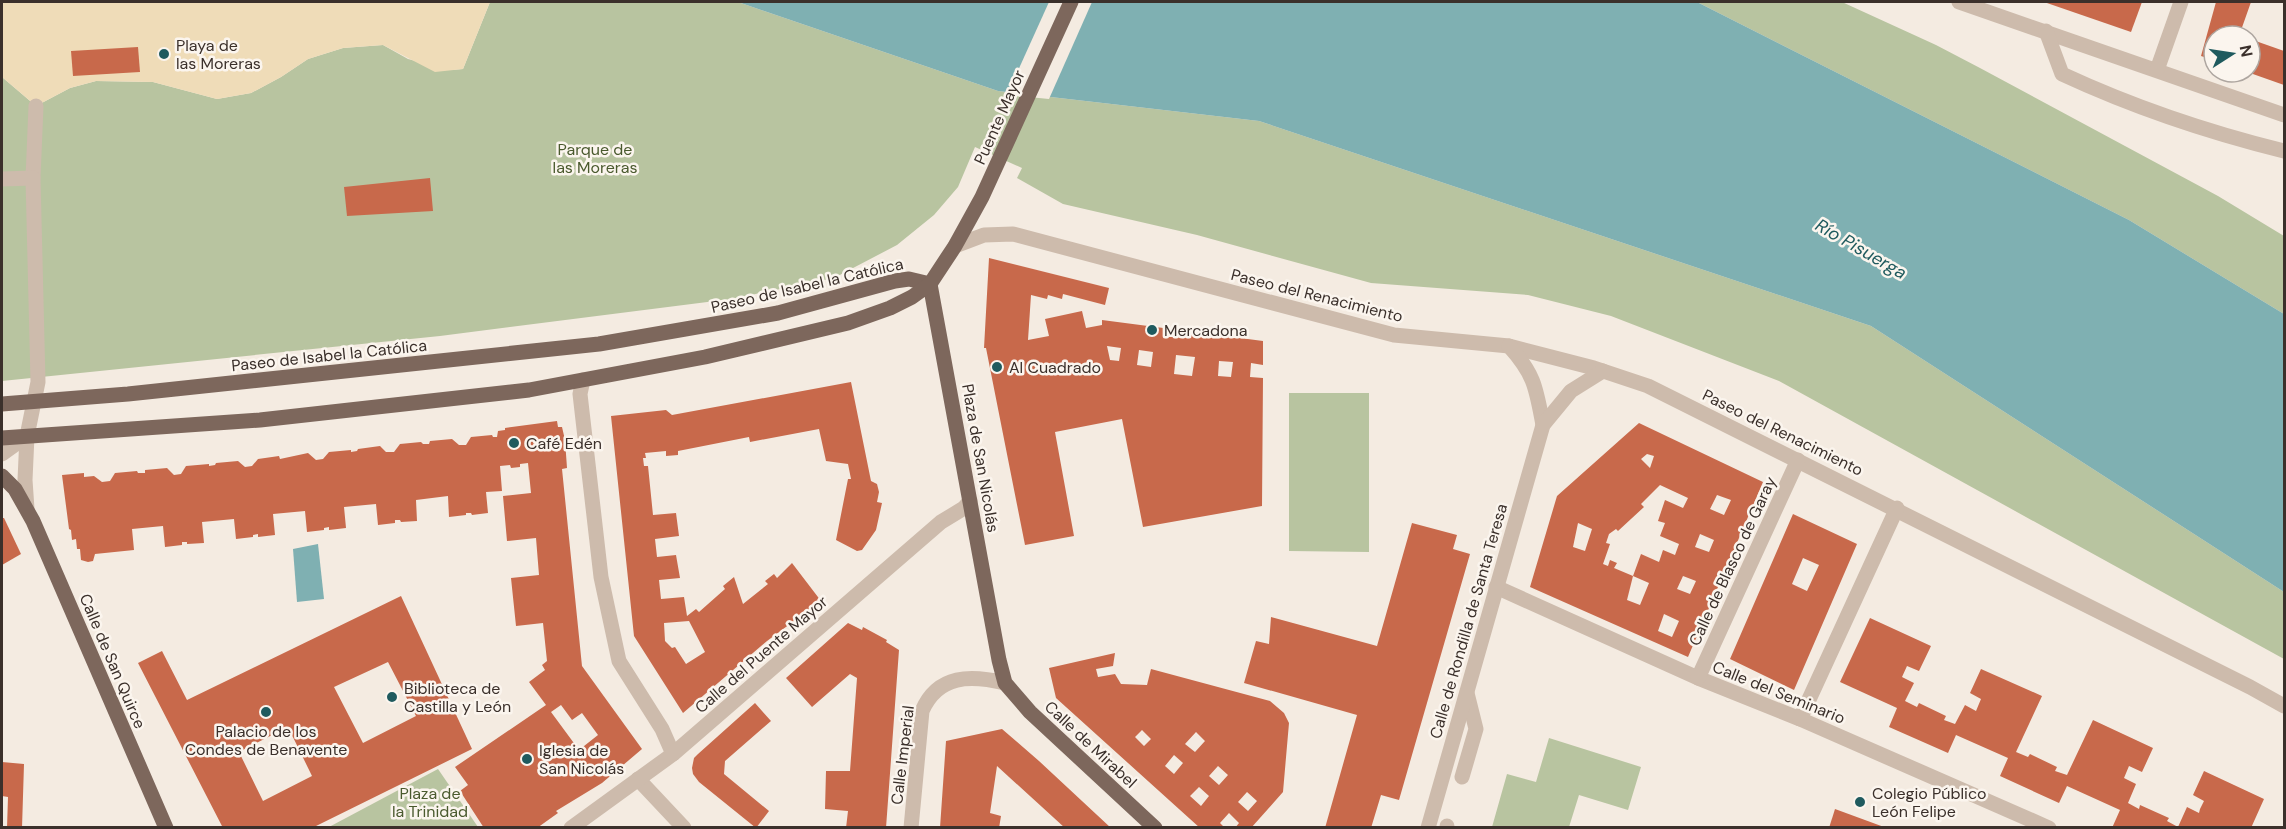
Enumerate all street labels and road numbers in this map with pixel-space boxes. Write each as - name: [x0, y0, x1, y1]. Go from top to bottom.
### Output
- street label: Puente Mayor: [969, 66, 1030, 168]
- street label: Paseo de Isabel la Católica: [709, 253, 905, 318]
- street label: Paseo del Renacimiento: [1229, 264, 1405, 327]
- street label: Paseo de Isabel la Católica: [230, 335, 428, 376]
- street label: Plaza de San Nicolás: [957, 382, 1004, 534]
- street label: Paseo del Renacimiento: [1699, 384, 1867, 481]
- street label: Calle de Blasco de Garay: [1684, 473, 1781, 649]
- street label: Calle de Rondilla de Santa Teresa: [1425, 501, 1512, 741]
- street label: Calle de San Quirce: [75, 590, 150, 732]
- street label: Calle del Puente Mayor: [691, 591, 832, 718]
- street label: Calle del Seminario: [1709, 656, 1848, 729]
- street label: Calle de Mirabel: [1040, 696, 1141, 792]
- street label: Calle Imperial: [886, 704, 919, 806]

